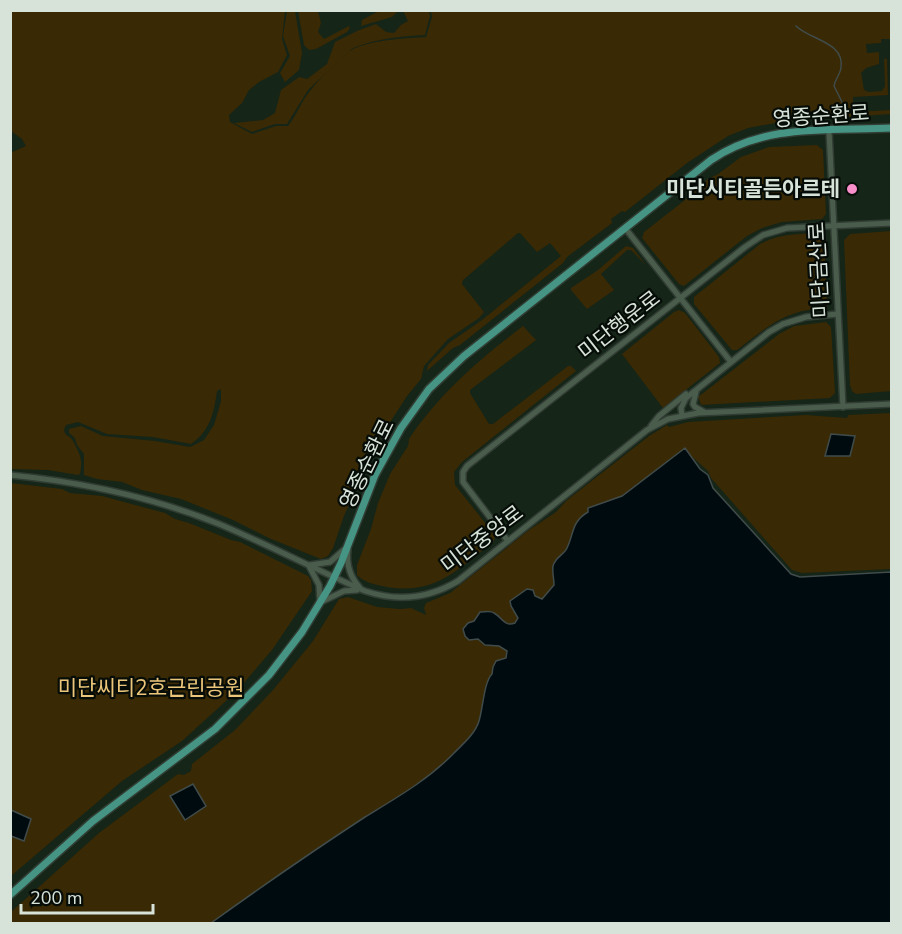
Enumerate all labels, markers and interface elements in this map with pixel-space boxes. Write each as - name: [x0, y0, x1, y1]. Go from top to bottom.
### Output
- street label: 영종순환로: [772, 99, 870, 133]
- place label: 미단시티골든아르테: [666, 175, 840, 203]
- marker: 미단시티골든아르테: [845, 182, 859, 196]
- street label: 미단금산로: [802, 221, 836, 319]
- street label: 미단행운로: [572, 284, 666, 366]
- street label: 영종순환로: [333, 414, 401, 514]
- street label: 미단중앙로: [435, 499, 529, 579]
- park label: 미단씨티2호근린공원: [58, 674, 244, 702]
- scale bar: [21, 877, 153, 915]
- text: 200 m: [30, 886, 82, 910]

